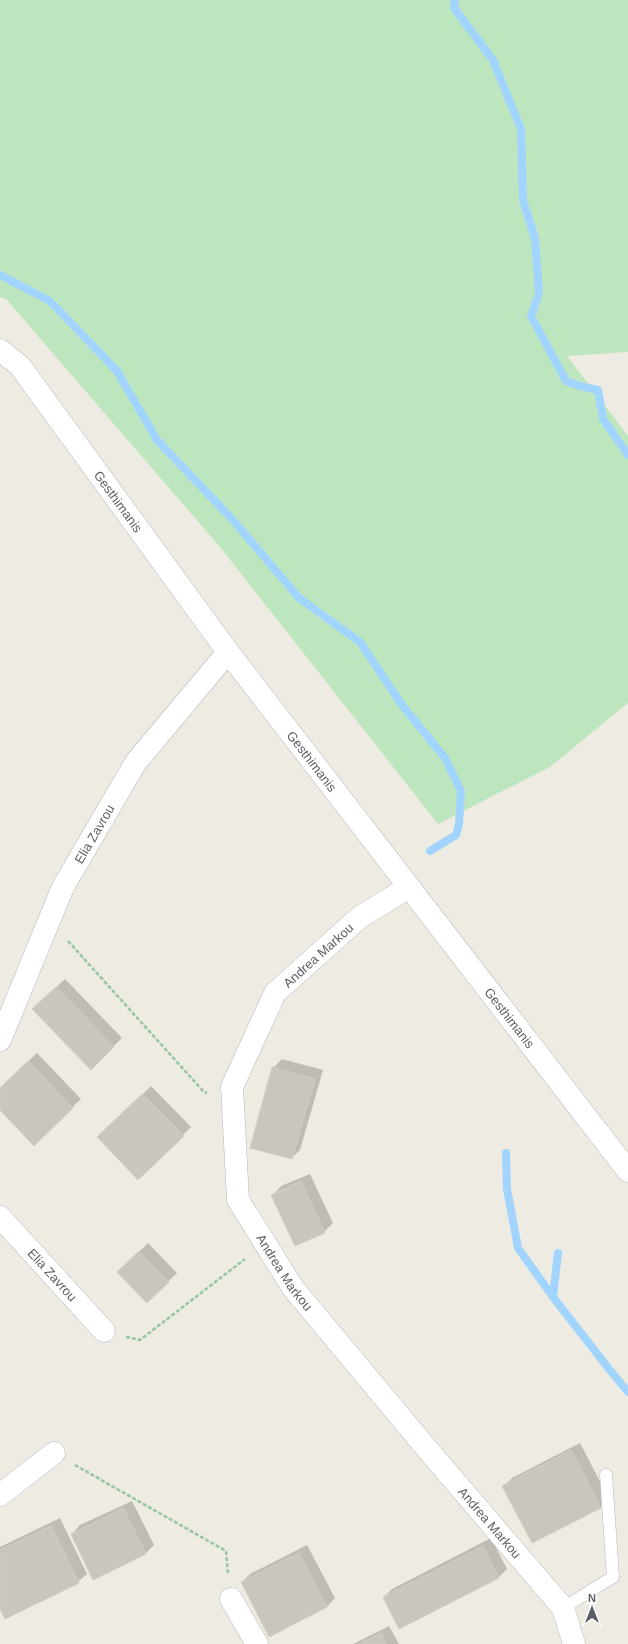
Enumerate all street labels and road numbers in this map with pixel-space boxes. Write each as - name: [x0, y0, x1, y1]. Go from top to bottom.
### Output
- street label: Gesthimanis: [91, 468, 146, 536]
- street label: Gesthimanis: [284, 728, 340, 795]
- street label: Elia Zavrou: [71, 802, 118, 866]
- street label: Andrea Markou: [280, 920, 356, 991]
- street label: Gesthimanis: [481, 985, 538, 1052]
- street label: Andrea Markou: [253, 1231, 315, 1314]
- street label: Elia Zavrou: [24, 1246, 80, 1304]
- street label: Andrea Markou: [455, 1484, 524, 1562]

